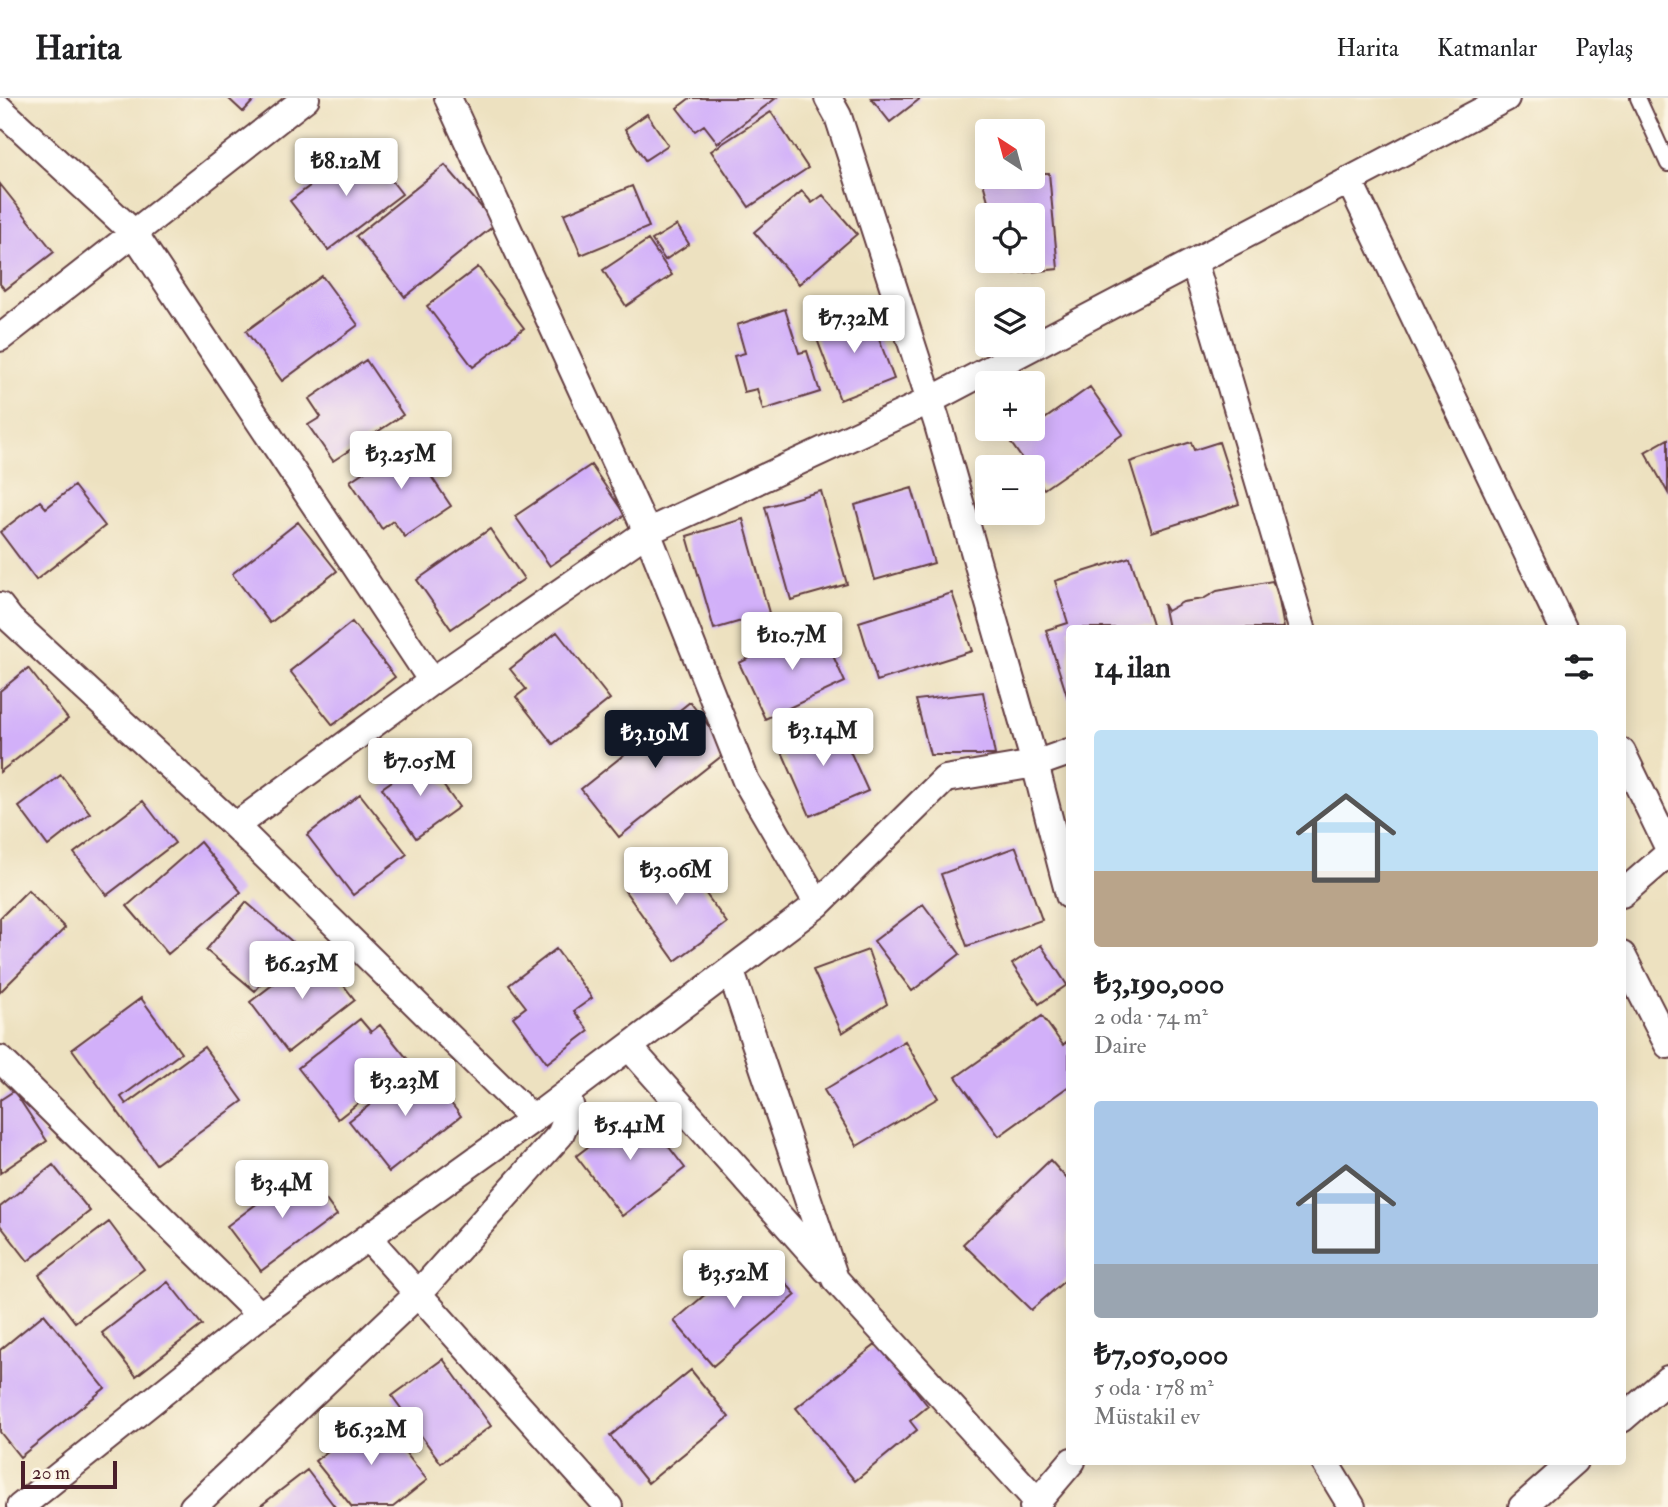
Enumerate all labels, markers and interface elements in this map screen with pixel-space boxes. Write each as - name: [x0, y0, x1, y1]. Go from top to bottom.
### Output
- text: Harita: [35, 28, 121, 69]
- text: Harita: [1336, 33, 1399, 64]
- text: Katmanlar: [1437, 33, 1537, 64]
- text: Paylaş: [1575, 33, 1633, 64]
- north arrow: [975, 119, 1045, 189]
- map controls: [975, 119, 1045, 525]
- pin: ₺8.12M: [289, 139, 403, 198]
- text: ₺8.12M: [311, 146, 381, 175]
- button: locate: [975, 203, 1045, 273]
- button: layers: [975, 287, 1045, 357]
- pin: ₺7.32M: [797, 296, 911, 355]
- text: ₺7.32M: [819, 303, 889, 332]
- button: +: [975, 371, 1045, 441]
- pin: ₺3.25M: [344, 432, 458, 491]
- text: ₺3.25M: [366, 439, 436, 468]
- button: −: [975, 455, 1045, 525]
- pin: ₺10.7M: [735, 612, 849, 672]
- text: ₺10.7M: [757, 620, 827, 649]
- icon: filters: [1560, 648, 1598, 686]
- text: 14 ilan: [1094, 649, 1171, 686]
- pin: ₺3.14M: [766, 708, 880, 768]
- pin: ₺3.19M: [598, 710, 712, 770]
- text: ₺3.14M: [788, 716, 858, 745]
- text: ₺3.19M: [621, 718, 689, 747]
- pin: ₺7.05M: [363, 738, 477, 798]
- text: ₺7.05M: [384, 746, 456, 775]
- icon: home: [1283, 775, 1409, 901]
- pin: ₺3.06M: [619, 848, 733, 907]
- text: ₺3.06M: [640, 855, 712, 884]
- pin: ₺6.25M: [245, 942, 359, 1001]
- text: ₺6.25M: [265, 949, 339, 978]
- text: ₺3,190,000: [1094, 965, 1224, 1002]
- text: 2 oda · 74 m²: [1094, 1002, 1208, 1031]
- text: Daire: [1094, 1031, 1146, 1060]
- pin: ₺3.23M: [348, 1058, 462, 1118]
- text: ₺3.23M: [370, 1066, 440, 1095]
- pin: ₺5.41M: [573, 1102, 687, 1162]
- text: ₺5.41M: [595, 1110, 665, 1139]
- icon: home: [1283, 1146, 1409, 1272]
- pin: ₺3.4M: [233, 1160, 331, 1220]
- text: ₺3.4M: [251, 1168, 313, 1197]
- pin: ₺3.52M: [677, 1250, 791, 1310]
- text: ₺3.52M: [699, 1258, 769, 1287]
- text: ₺7,050,000: [1094, 1336, 1228, 1373]
- text: 5 oda · 178 m²: [1094, 1373, 1214, 1402]
- text: Müstakil ev: [1094, 1402, 1200, 1431]
- pin: ₺6.32M: [314, 1408, 428, 1467]
- text: ₺6.32M: [335, 1415, 407, 1444]
- scale bar: [21, 1458, 117, 1490]
- text: 20 m: [32, 1461, 70, 1485]

